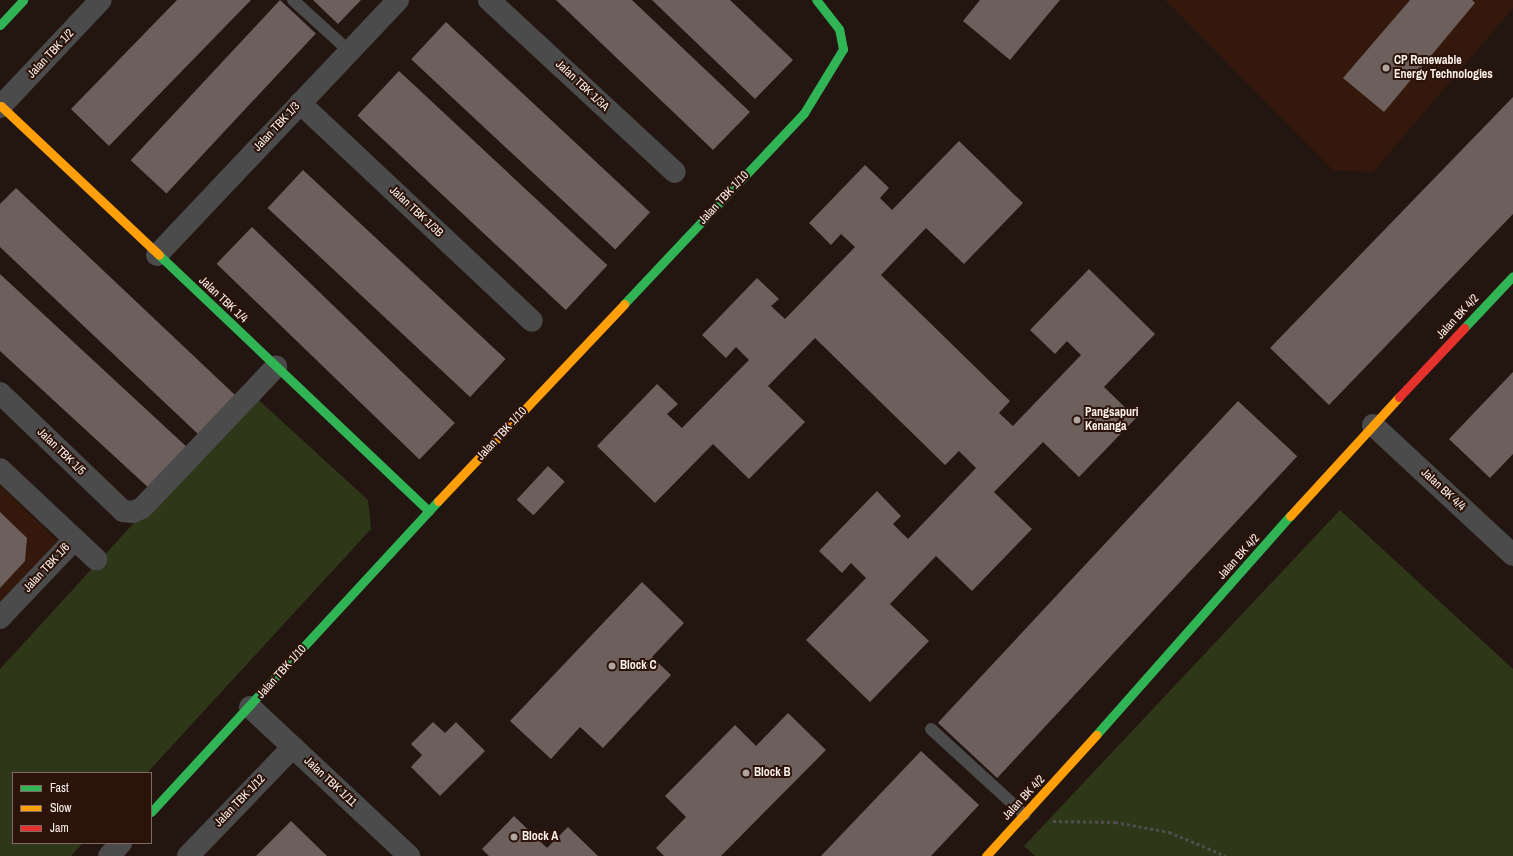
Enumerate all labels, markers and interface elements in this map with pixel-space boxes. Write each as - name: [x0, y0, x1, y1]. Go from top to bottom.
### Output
- street label: Jalan TBK 1/2: [25, 26, 77, 82]
- place label: CP Renewable Energy Technologies: [1394, 54, 1493, 82]
- street label: Jalan TBK 1/3A: [552, 57, 612, 115]
- marker: CP Renewable Energy Technologies: [1381, 63, 1391, 73]
- street label: Jalan TBK 1/3: [251, 99, 303, 155]
- street label: Jalan TBK 1/10: [696, 168, 752, 228]
- street label: Jalan TBK 1/3B: [386, 183, 446, 241]
- street label: Jalan TBK 1/4: [195, 274, 251, 326]
- street label: Jalan BK 4/2: [1434, 292, 1482, 342]
- street label: Jalan TBK 1/10: [474, 404, 530, 464]
- place label: Pangsapuri Kenanga: [1085, 406, 1139, 434]
- marker: Pangsapuri Kenanga: [1072, 415, 1082, 425]
- street label: Jalan TBK 1/5: [34, 425, 88, 479]
- street label: Jalan BK 4/4: [1418, 466, 1468, 514]
- street label: Jalan BK 4/2: [1215, 531, 1263, 583]
- street label: Jalan TBK 1/6: [21, 540, 73, 596]
- street label: Jalan TBK 1/10: [254, 642, 310, 702]
- place label: Block C: [620, 659, 657, 673]
- marker: Block C: [607, 661, 617, 671]
- street label: Jalan TBK 1/11: [301, 754, 359, 810]
- place label: Block B: [754, 766, 791, 780]
- marker: Block B: [741, 768, 751, 778]
- legend: [12, 772, 152, 844]
- street label: Jalan TBK 1/12: [211, 772, 269, 830]
- street label: Jalan BK 4/2: [1000, 773, 1048, 823]
- text: Fast: [50, 780, 69, 796]
- text: Slow: [50, 800, 71, 816]
- text: Jam: [50, 820, 69, 836]
- place label: Block A: [522, 830, 559, 844]
- marker: Block A: [509, 832, 519, 842]

